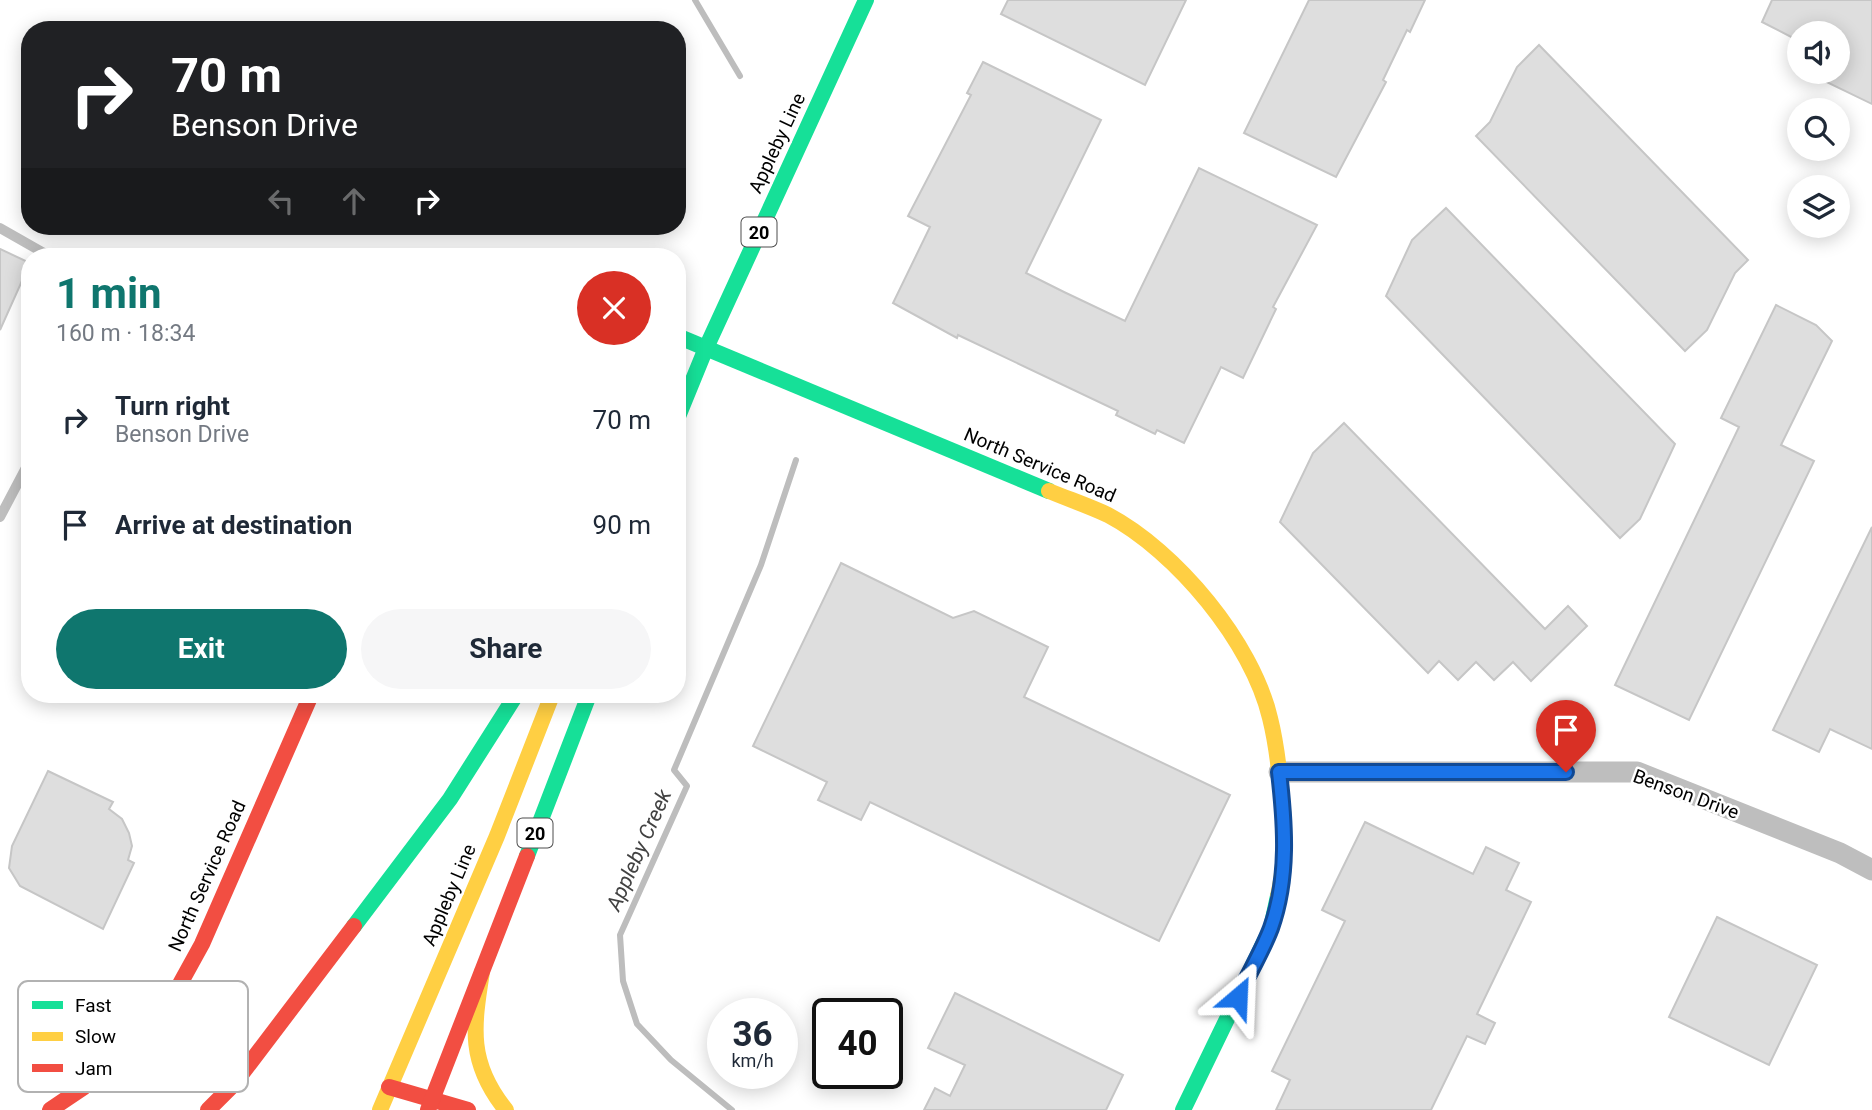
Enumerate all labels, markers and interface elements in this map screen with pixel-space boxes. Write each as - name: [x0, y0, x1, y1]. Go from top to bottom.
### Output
- map controls: [1787, 21, 1850, 238]
- button: sound: [1787, 21, 1850, 84]
- text: 70 m: [171, 47, 282, 104]
- icon: right: [56, 49, 147, 140]
- street label: Appleby Line: [744, 89, 810, 197]
- button: search: [1787, 98, 1850, 161]
- text: Benson Drive: [171, 106, 358, 144]
- button: layers: [1787, 175, 1850, 238]
- icon: left: [262, 182, 300, 220]
- icon: ahead: [335, 182, 373, 220]
- icon: right: [408, 182, 446, 220]
- road number: 20: [742, 218, 776, 246]
- text: 1 min: [56, 269, 162, 318]
- button: close: [577, 271, 651, 345]
- text: 160 m · 18:34: [56, 320, 195, 347]
- text: Turn right: [115, 391, 230, 421]
- icon: right: [56, 401, 94, 439]
- text: 70 m: [593, 405, 651, 435]
- text: Benson Drive: [115, 421, 249, 448]
- street label: North Service Road: [961, 423, 1119, 507]
- icon: arrive: [56, 506, 94, 544]
- text: Arrive at destination: [115, 510, 352, 540]
- text: 90 m: [593, 510, 651, 540]
- button: Exit: [56, 609, 347, 689]
- button: Share: [361, 609, 651, 689]
- pin: [1536, 700, 1596, 772]
- icon: arrive: [1547, 711, 1585, 749]
- street label: Benson Drive: [1630, 764, 1742, 824]
- water label: Appleby Creek: [601, 785, 677, 915]
- street label: North Service Road: [163, 797, 251, 955]
- road number: 20: [518, 818, 552, 848]
- street label: Appleby Line: [417, 841, 481, 949]
- position arrow: [1201, 960, 1275, 1034]
- legend: [18, 981, 248, 1092]
- text: Fast: [75, 994, 112, 1017]
- speed limit sign: 40: [812, 998, 903, 1089]
- text: 36: [732, 1014, 773, 1055]
- text: Slow: [75, 1025, 116, 1048]
- text: km/h: [731, 1050, 774, 1071]
- text: Jam: [75, 1057, 112, 1080]

